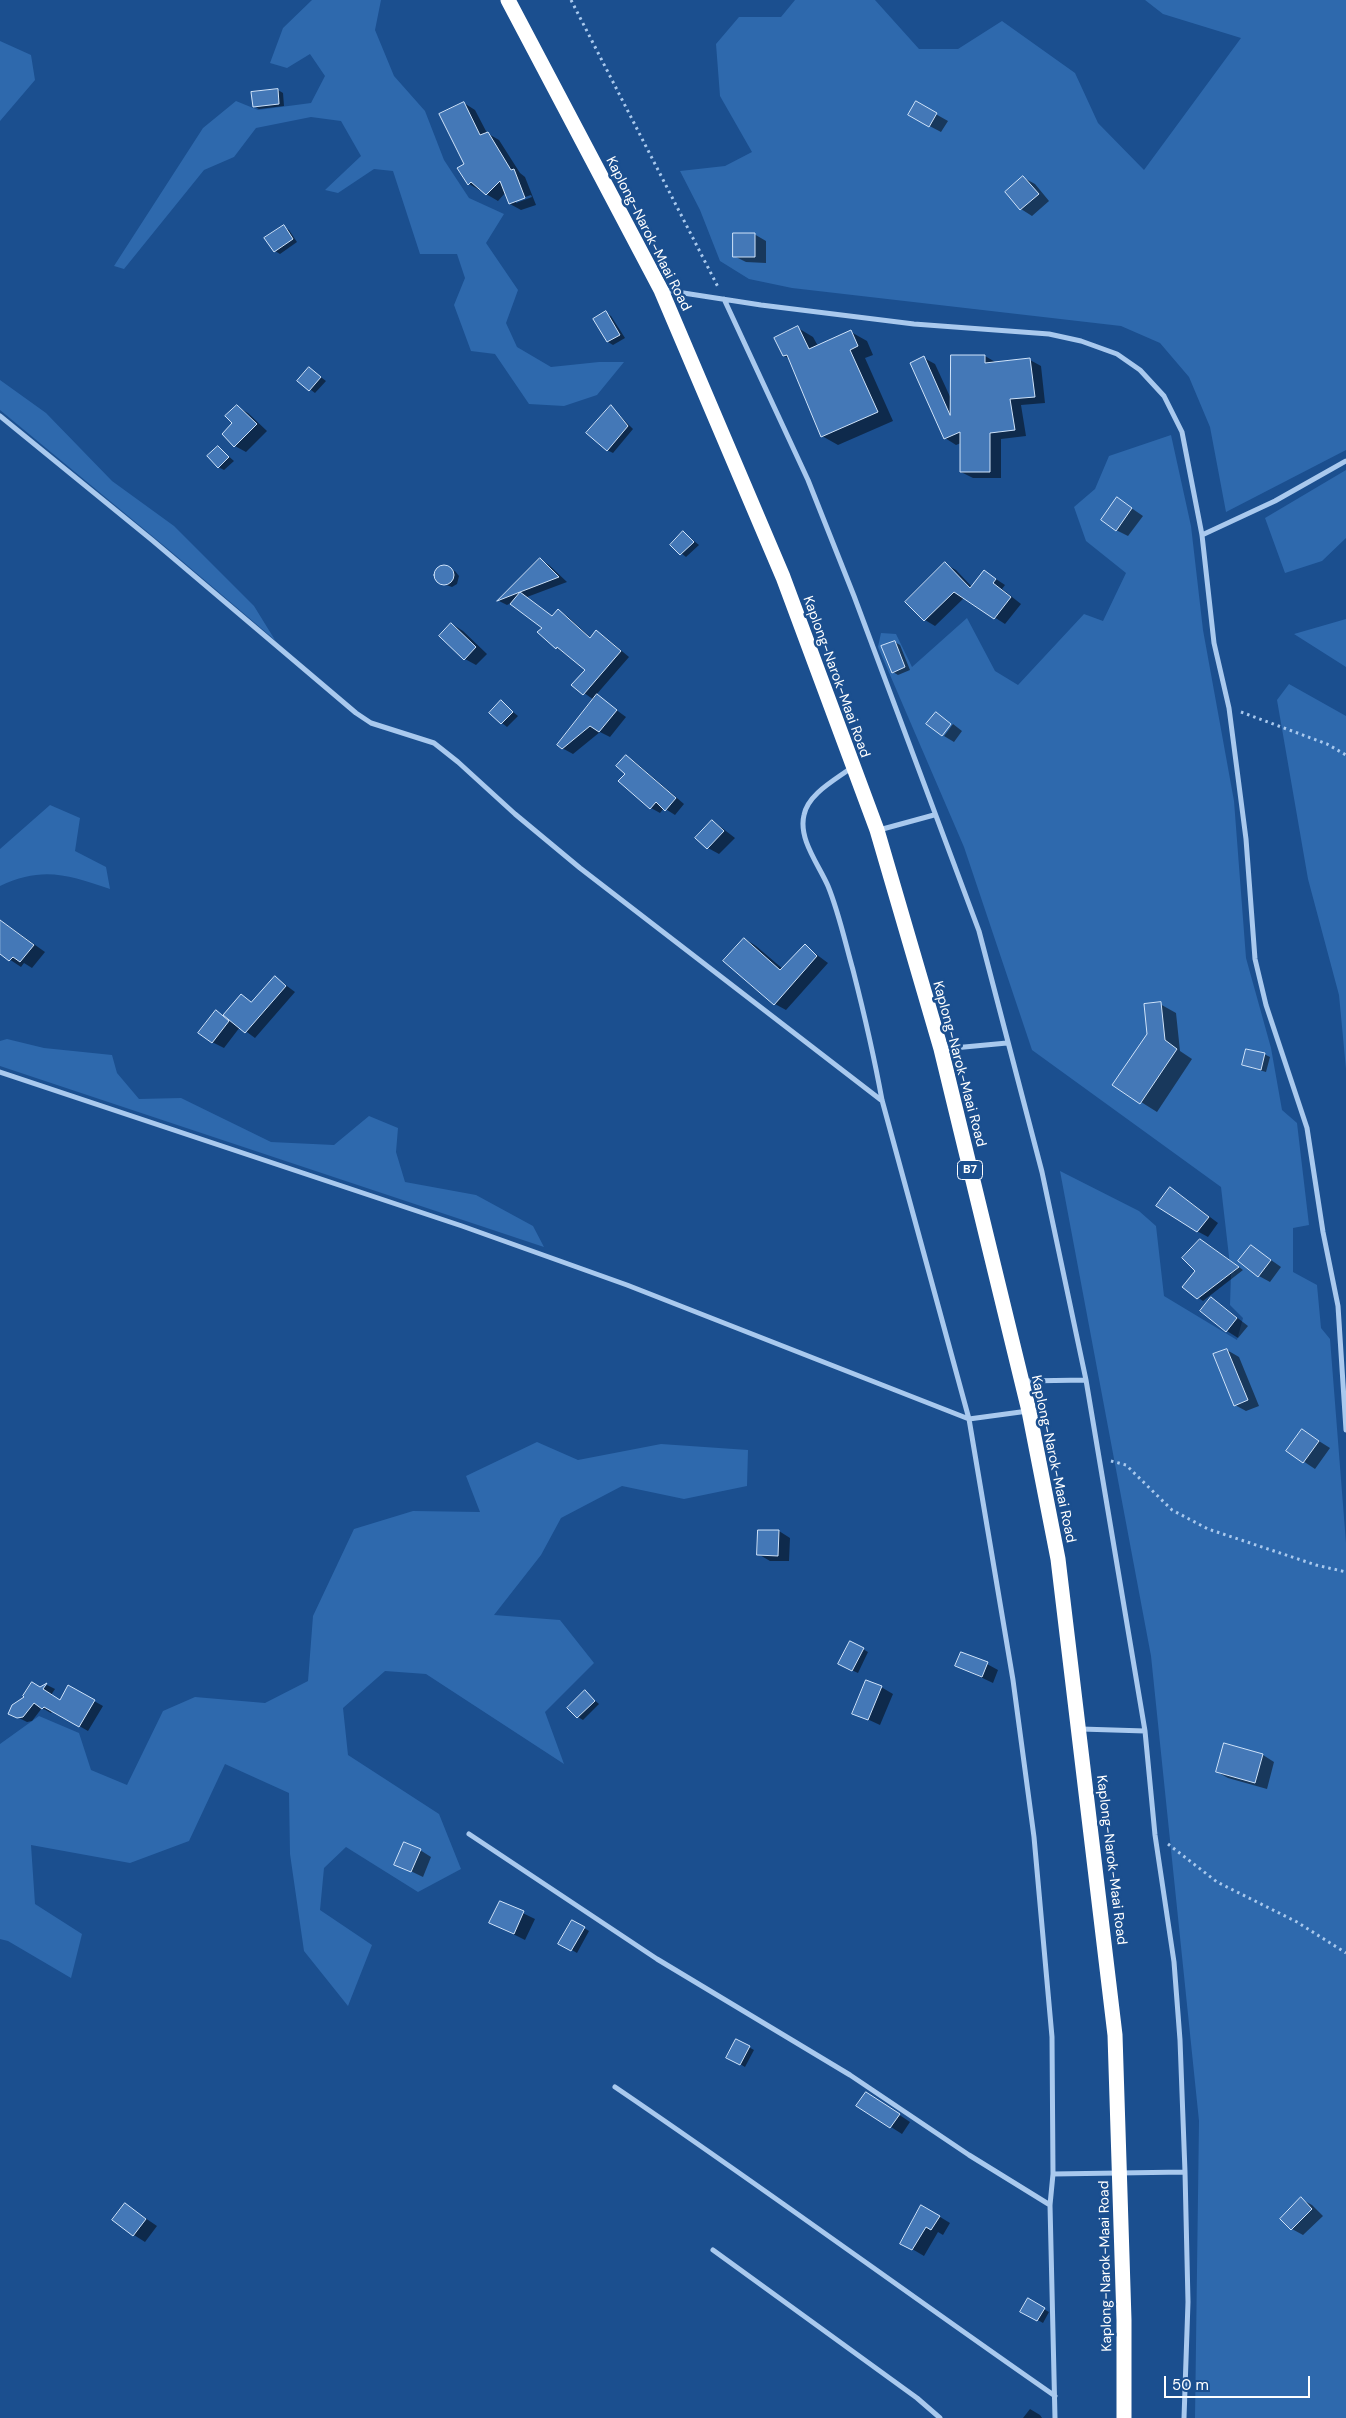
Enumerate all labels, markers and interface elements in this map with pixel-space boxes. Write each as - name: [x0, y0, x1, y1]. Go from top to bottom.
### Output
- street label: Kaplong-Narok-Maai Road: [602, 154, 694, 314]
- street label: Kaplong-Narok-Maai Road: [799, 594, 873, 760]
- street label: Kaplong-Narok-Maai Road: [929, 979, 989, 1149]
- road number: B7: [958, 1160, 982, 1180]
- street label: Kaplong-Narok-Maai Road: [1027, 1374, 1079, 1544]
- street label: Kaplong-Narok-Maai Road: [1092, 1774, 1130, 1946]
- street label: Kaplong-Narok-Maai Road: [1096, 2180, 1116, 2352]
- scale bar: [1166, 2366, 1312, 2398]
- text: 50 m: [1172, 2375, 1209, 2395]

